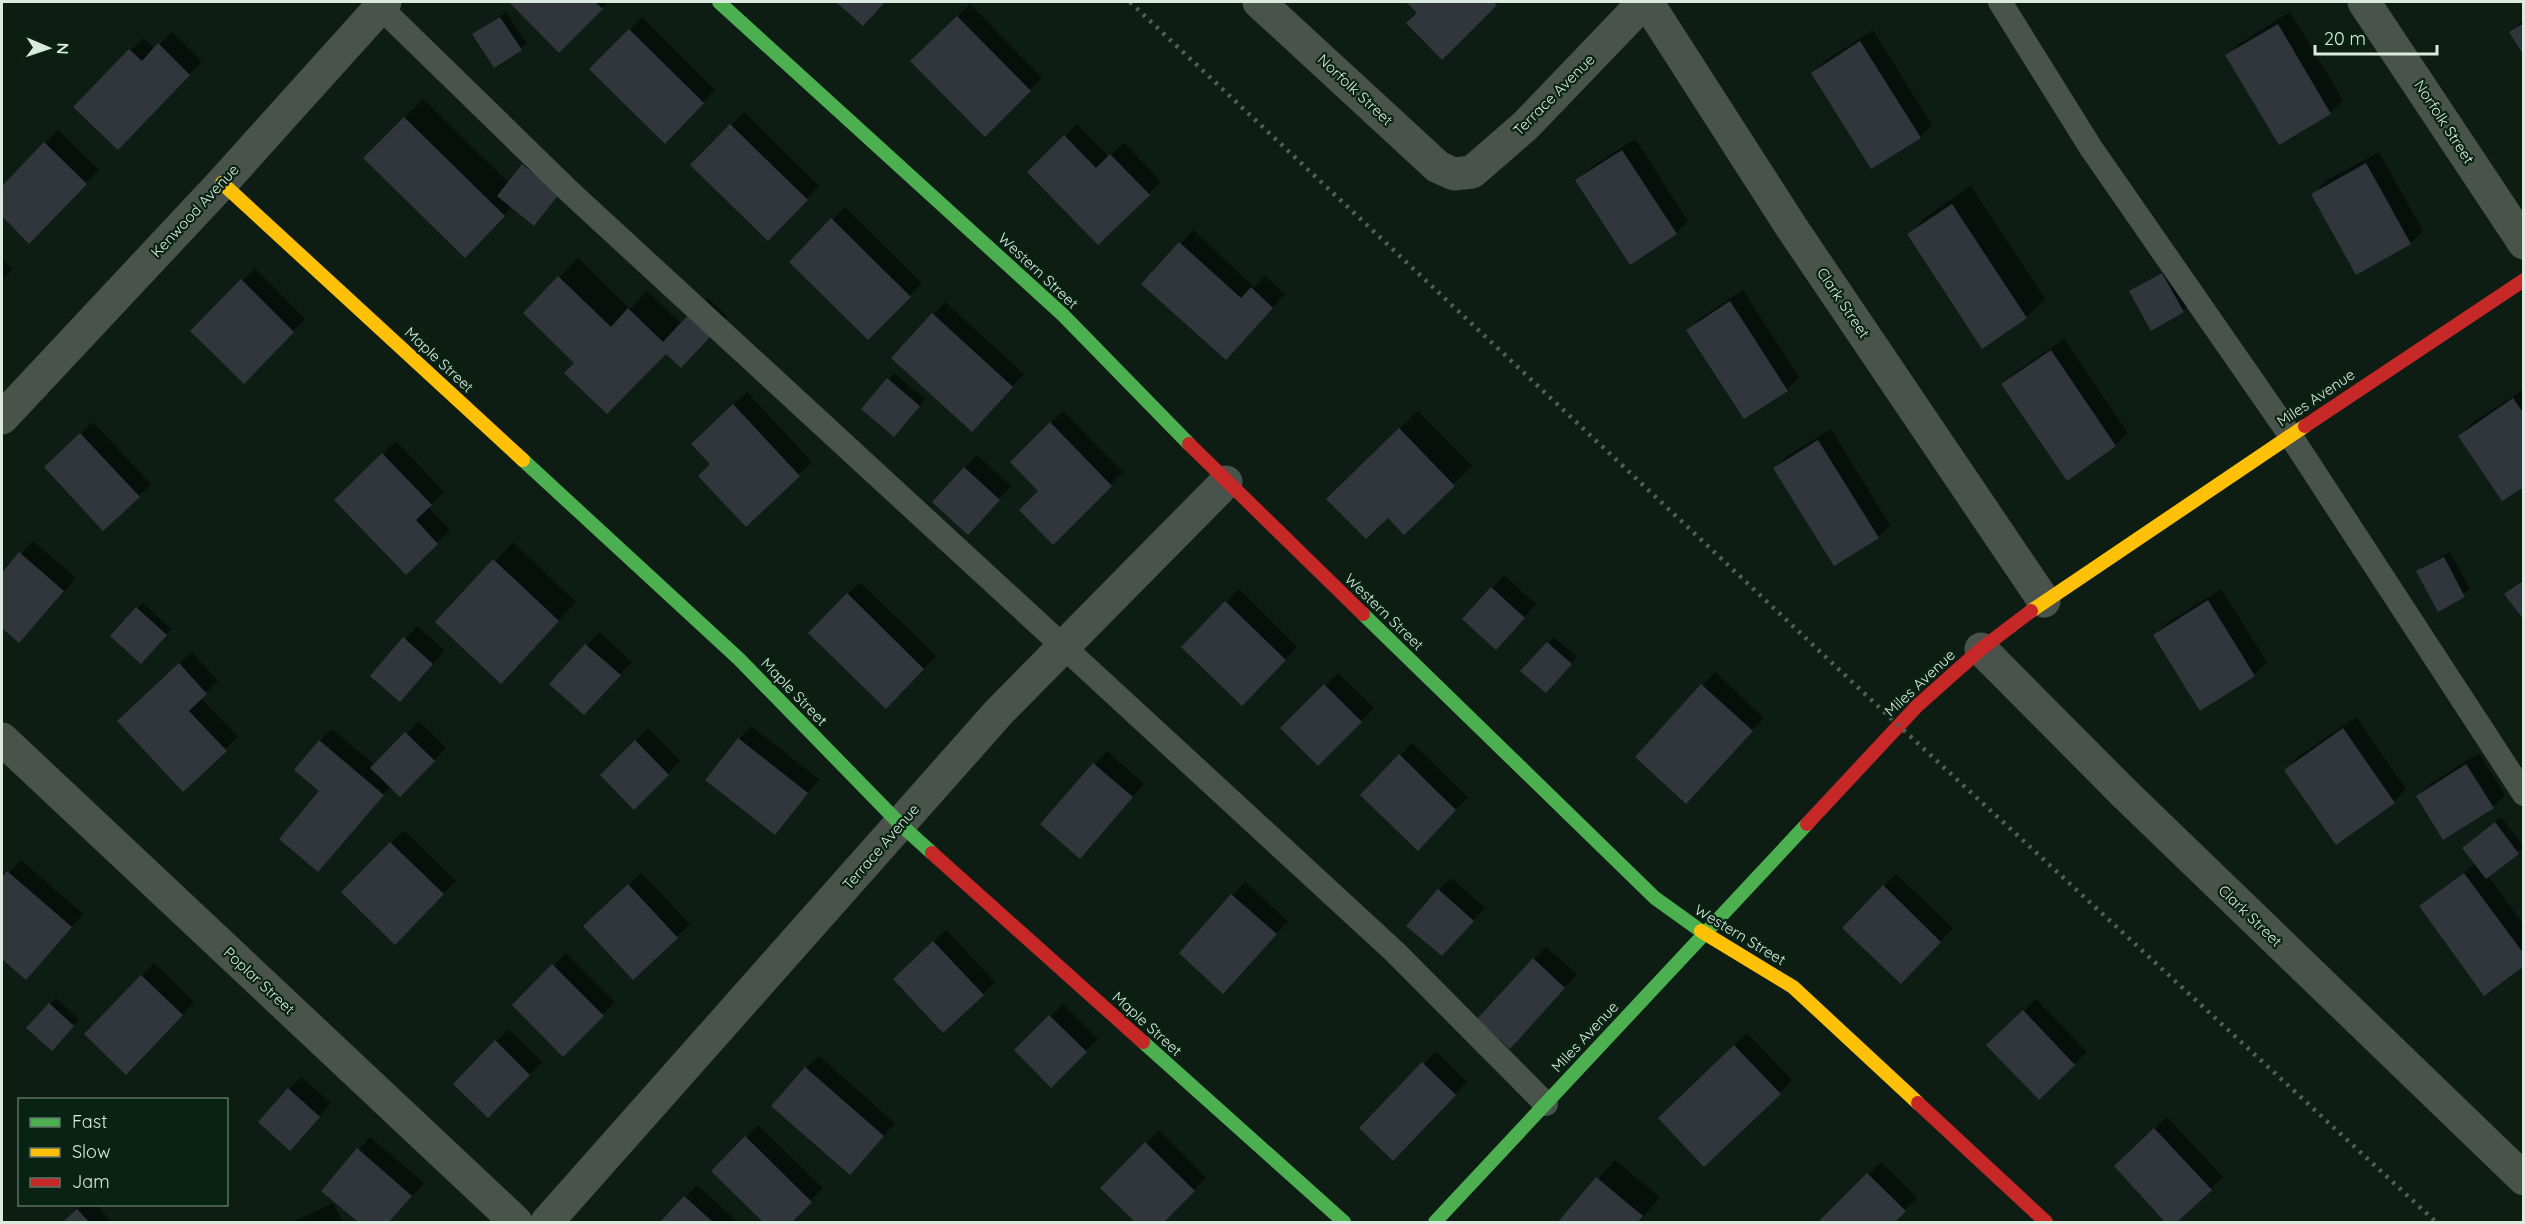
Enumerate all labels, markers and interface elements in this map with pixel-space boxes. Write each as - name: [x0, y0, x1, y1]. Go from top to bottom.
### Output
- north arrow: [18, 18, 78, 78]
- scale bar: [2315, 18, 2436, 56]
- text: 20 m: [2324, 27, 2366, 50]
- text: N: [53, 42, 73, 55]
- street label: Norfolk Street: [1314, 50, 1397, 129]
- street label: Terrace Avenue: [1509, 50, 1598, 139]
- street label: Norfolk Street: [2410, 76, 2479, 167]
- street label: Kenwood Avenue: [146, 160, 243, 261]
- street label: Western Street: [994, 229, 1082, 313]
- street label: Clark Street: [1813, 264, 1874, 342]
- street label: Maple Street: [401, 323, 478, 396]
- street label: Miles Avenue: [2273, 365, 2358, 431]
- street label: Western Street: [1341, 569, 1428, 654]
- street label: Miles Avenue: [1880, 645, 1959, 720]
- street label: Maple Street: [757, 654, 832, 730]
- street label: Terrace Avenue: [838, 800, 923, 894]
- street label: Clark Street: [2215, 881, 2286, 951]
- street label: Western Street: [1691, 900, 1789, 969]
- street label: Poplar Street: [220, 943, 299, 1018]
- street label: Maple Street: [1108, 987, 1186, 1060]
- street label: Miles Avenue: [1547, 997, 1622, 1076]
- legend: [18, 1098, 228, 1206]
- text: Fast: [72, 1110, 107, 1133]
- text: Slow: [72, 1140, 110, 1163]
- text: Jam: [72, 1170, 110, 1193]

